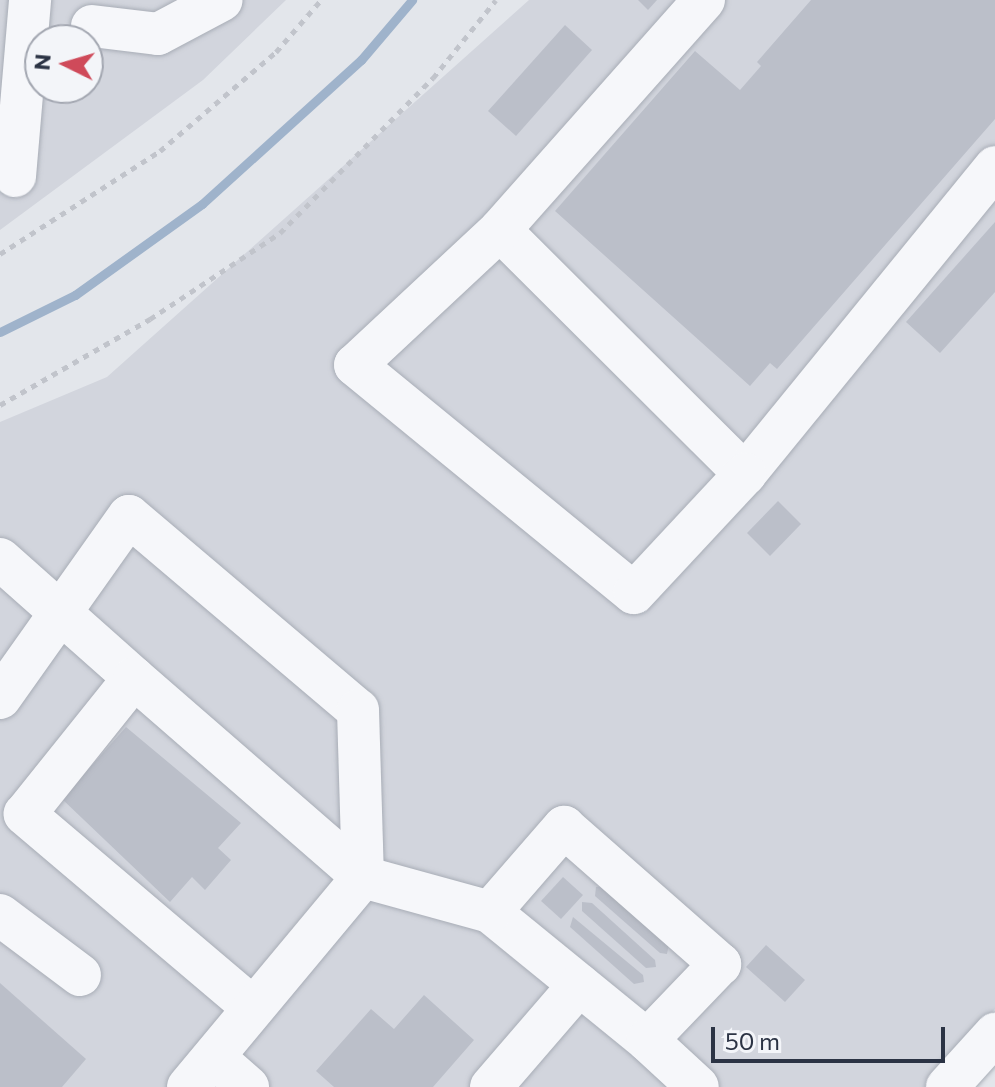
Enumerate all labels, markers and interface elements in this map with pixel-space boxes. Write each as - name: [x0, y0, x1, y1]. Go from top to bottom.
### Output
- north arrow: [24, 24, 104, 104]
- text: N: [27, 53, 56, 71]
- scale bar: [715, 1011, 949, 1061]
- text: 50 m: [725, 1026, 780, 1055]

